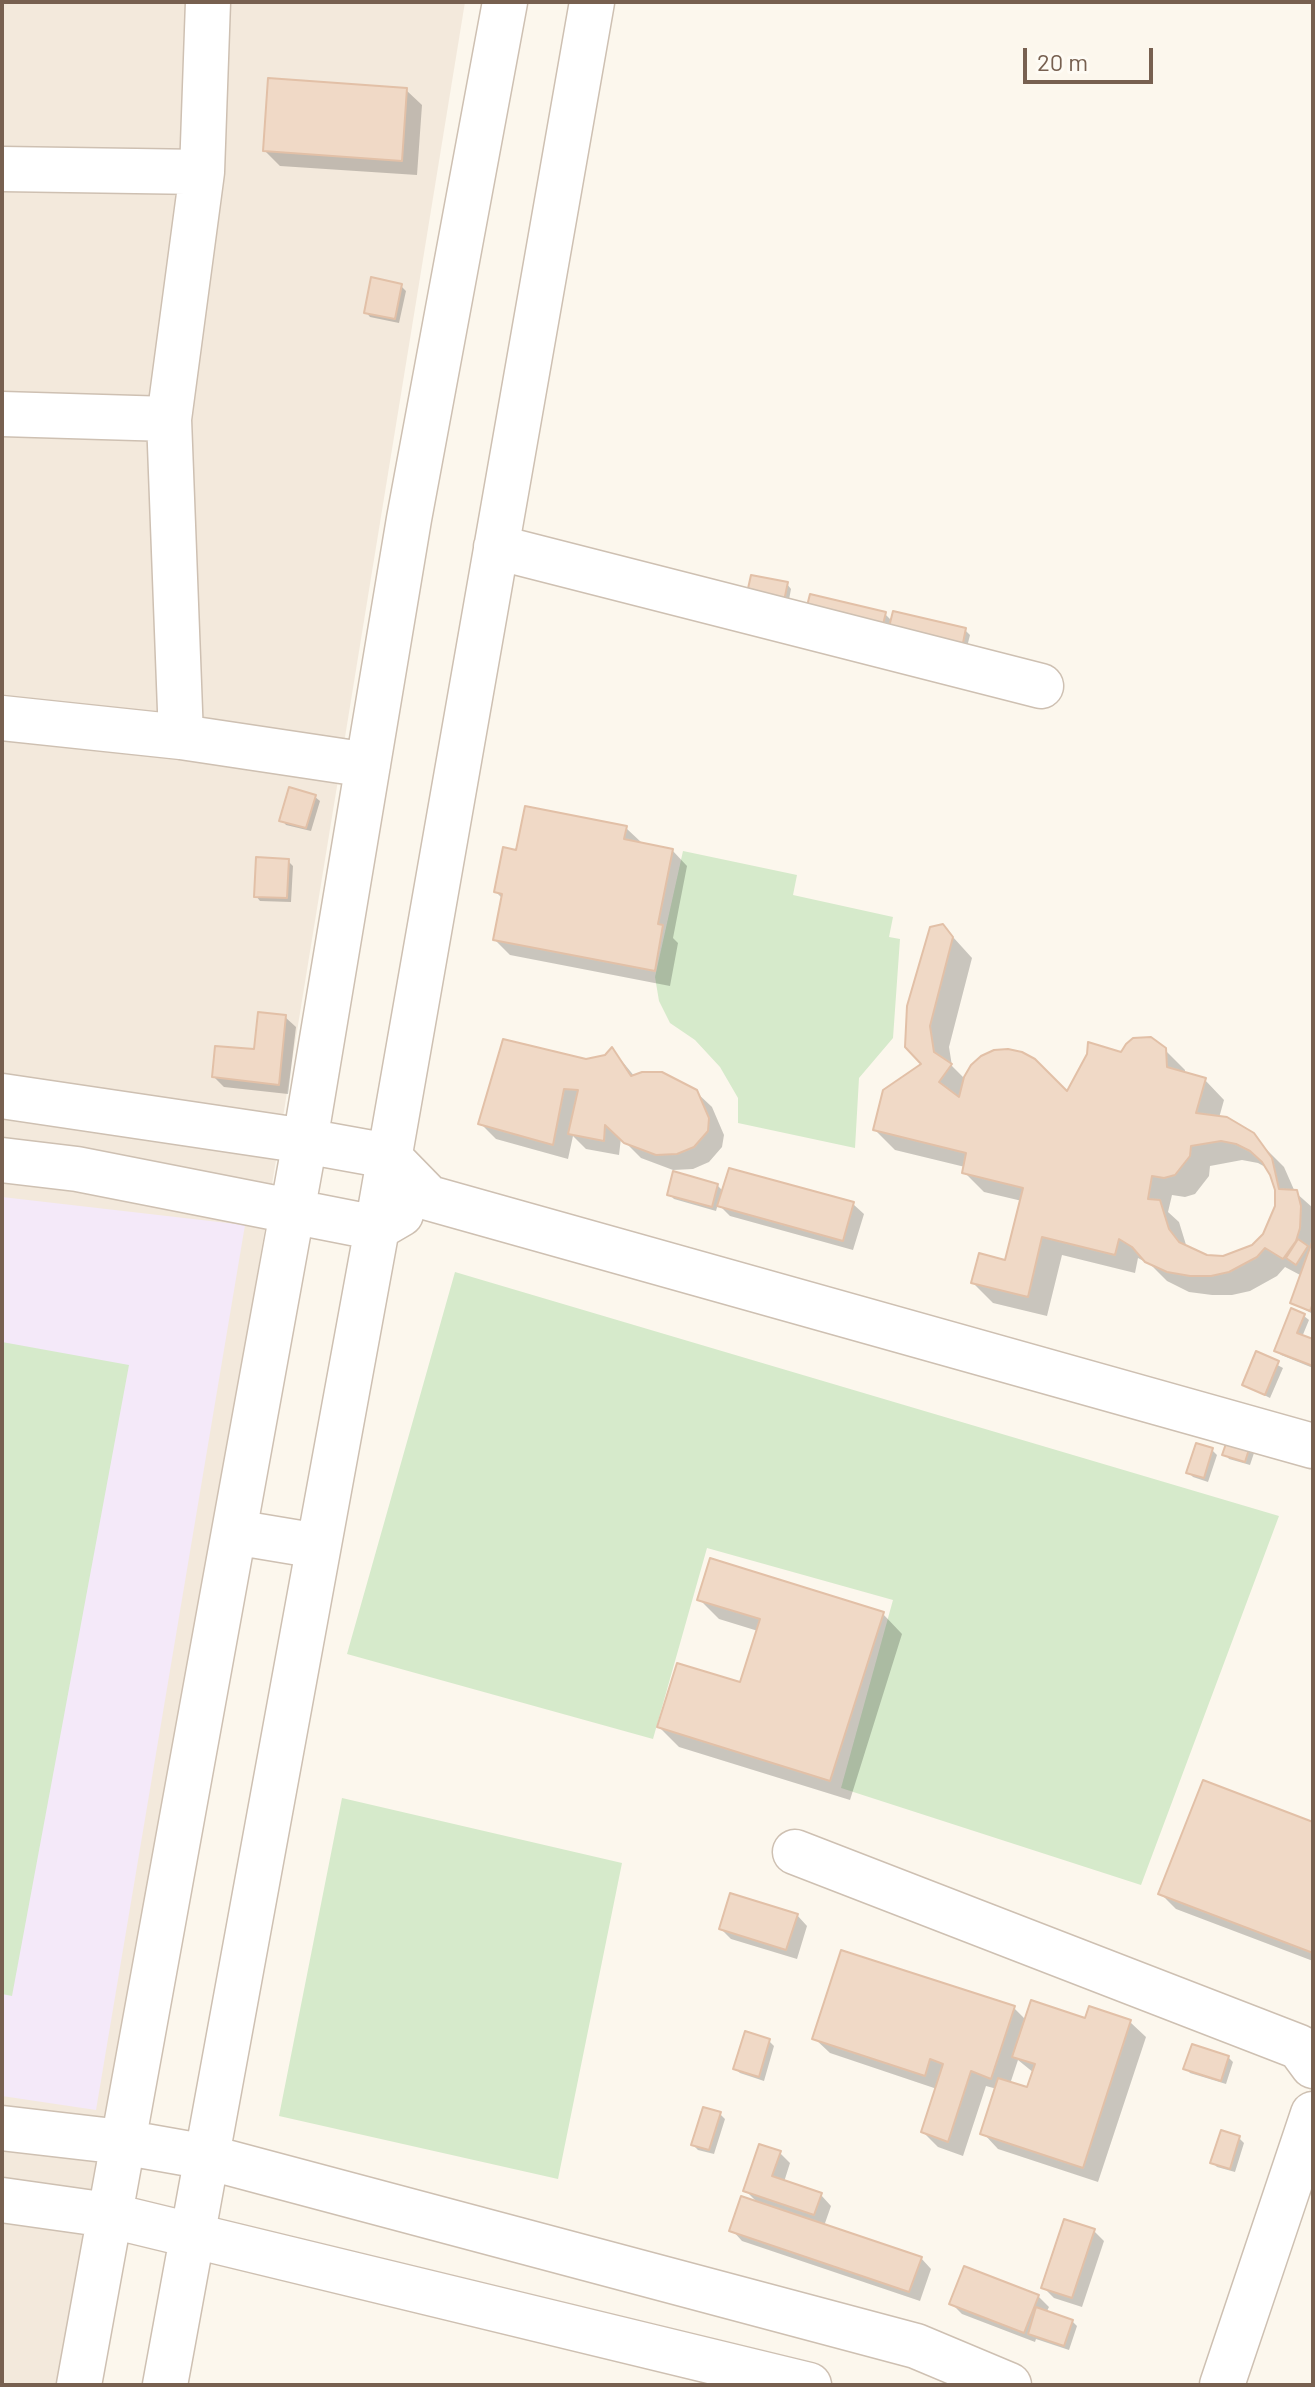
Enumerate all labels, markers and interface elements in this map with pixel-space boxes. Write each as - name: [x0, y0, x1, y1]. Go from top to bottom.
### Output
- scale bar: [1027, 32, 1157, 82]
- text: 20 m: [1037, 47, 1088, 76]

